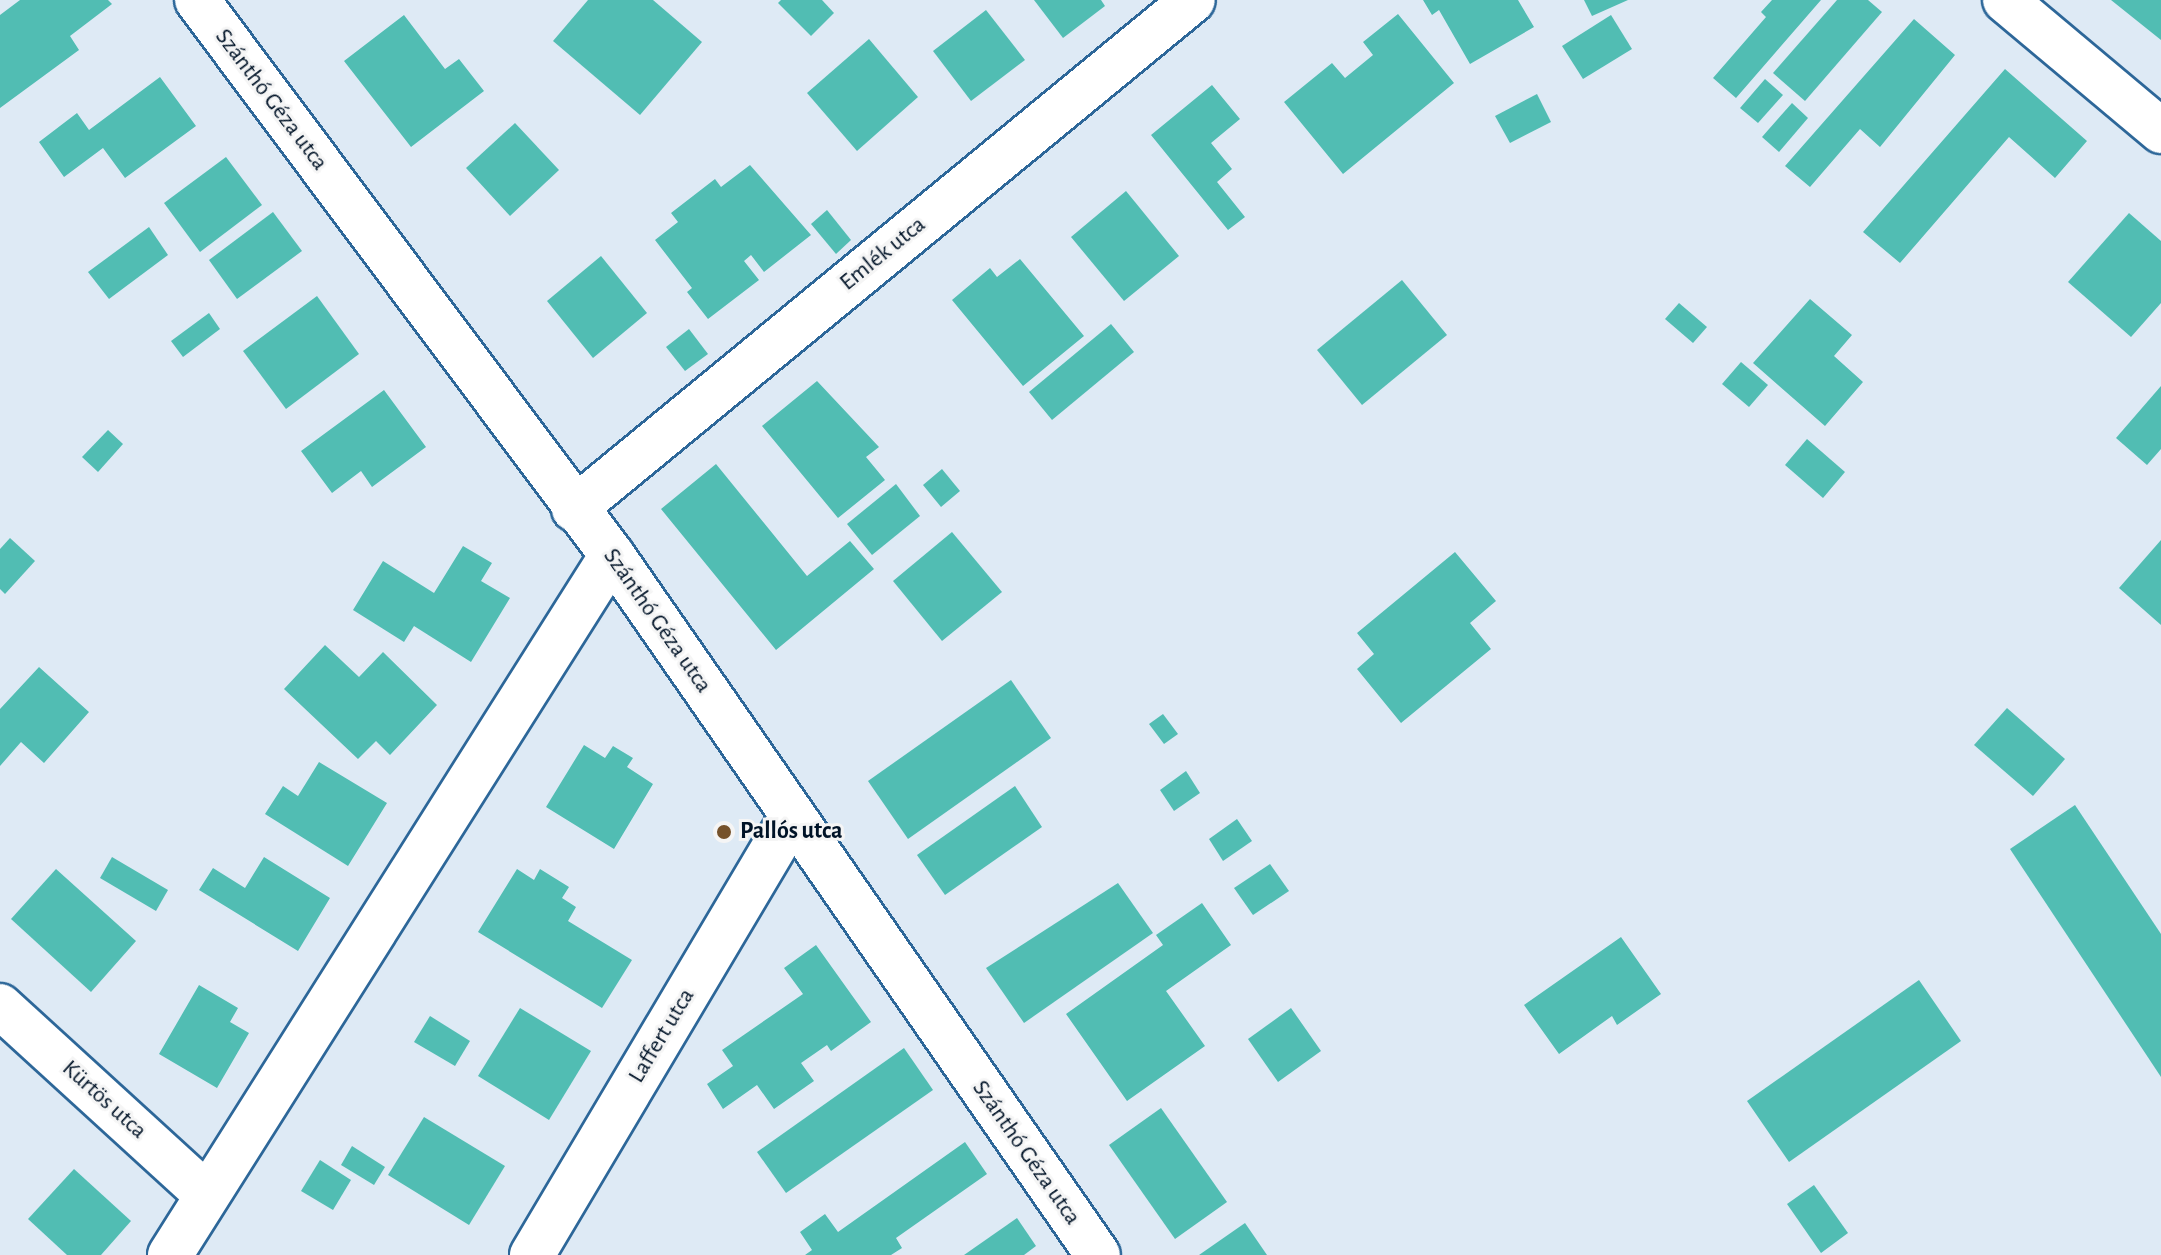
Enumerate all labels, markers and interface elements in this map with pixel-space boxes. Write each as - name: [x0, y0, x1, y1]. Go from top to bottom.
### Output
- street label: Szánthó Géza utca: [208, 23, 334, 177]
- street label: Emlék utca: [834, 211, 932, 297]
- street label: Szánthó Géza utca: [596, 543, 718, 699]
- place label: Pallós utca: [740, 818, 843, 846]
- marker: Pallós utca: [715, 823, 733, 841]
- street label: Laffert utca: [623, 984, 701, 1088]
- street label: Kürtös utca: [56, 1054, 152, 1146]
- street label: Szánthó Géza utca: [965, 1075, 1087, 1231]

